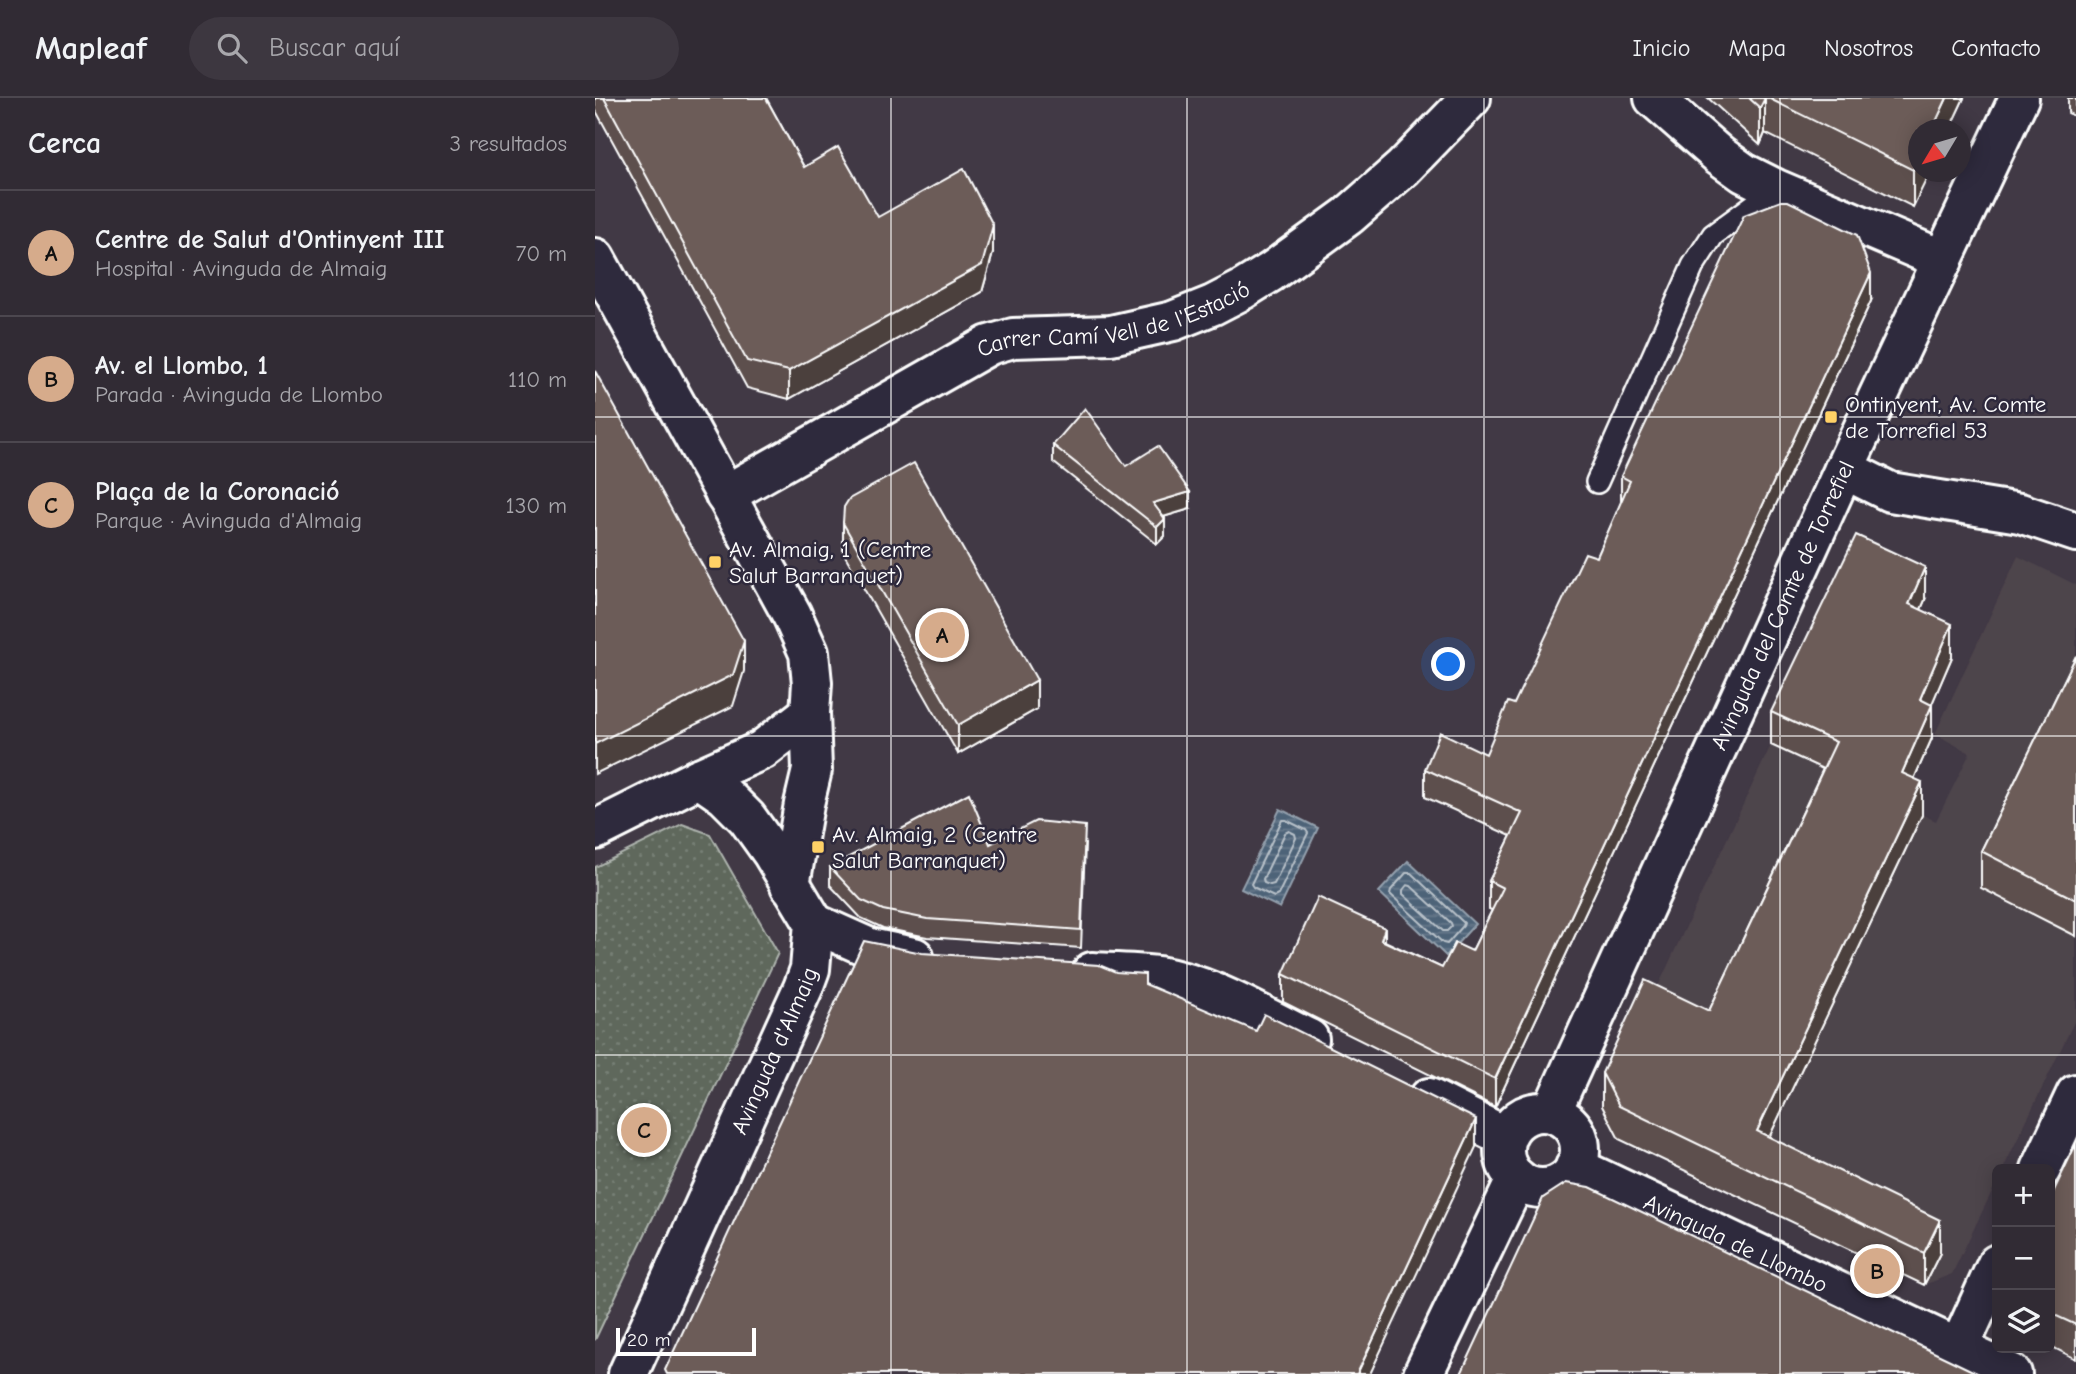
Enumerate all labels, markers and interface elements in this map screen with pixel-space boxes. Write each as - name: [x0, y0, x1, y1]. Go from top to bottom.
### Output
- search box: [189, 17, 679, 80]
- text: Mapleaf: [35, 29, 147, 67]
- icon: search: [213, 29, 251, 67]
- text: Buscar aquí: [269, 33, 400, 63]
- text: Inicio: [1633, 34, 1690, 62]
- text: Mapa: [1728, 34, 1786, 62]
- text: Nosotros: [1824, 34, 1913, 62]
- text: Contacto: [1951, 34, 2041, 62]
- north arrow: [1908, 119, 1971, 182]
- text: Cerca: [28, 126, 101, 161]
- text: 3 resultados: [450, 130, 567, 157]
- text: Centre de Salut d'Ontinyent III: [95, 225, 444, 255]
- text: A: [45, 240, 57, 267]
- text: 70 m: [515, 240, 567, 267]
- text: Hospital · Avinguda de Almaig: [95, 255, 388, 282]
- street label: Carrer Camí Vell de l'Estació: [972, 275, 1255, 363]
- text: Av. el Llombo, 1: [95, 351, 268, 381]
- text: B: [44, 366, 58, 393]
- text: 110 m: [508, 366, 567, 393]
- text: Parada · Avinguda de Llombo: [95, 381, 383, 408]
- place label: Ontinyent, Av. Comte de Torrefiel 53: [1845, 391, 2046, 444]
- marker: Ontinyent, Av. Comte de Torrefiel 53: [1823, 409, 1839, 425]
- street label: Avinguda del Comte de Torrefiel: [1705, 456, 1860, 754]
- text: Plaça de la Coronació: [95, 477, 340, 507]
- text: C: [44, 492, 58, 519]
- text: 130 m: [506, 492, 567, 519]
- text: Parque · Avinguda d'Almaig: [95, 507, 362, 534]
- place label: Av. Almaig, 1 (Centre Salut Barranquet): [729, 536, 931, 589]
- marker: Av. Almaig, 1 (Centre Salut Barranquet): [707, 554, 723, 570]
- pin: A: [919, 609, 965, 661]
- your location: [1431, 647, 1465, 681]
- place label: Av. Almaig, 2 (Centre Salut Barranquet): [832, 821, 1037, 874]
- marker: Av. Almaig, 2 (Centre Salut Barranquet): [810, 839, 826, 855]
- street label: Avinguda d'Almaig: [726, 964, 823, 1139]
- pin: C: [621, 1104, 667, 1156]
- map controls: [1992, 1164, 2055, 1353]
- button: +: [1992, 1164, 2055, 1227]
- street label: Avinguda de Llombo: [1639, 1189, 1832, 1299]
- button: −: [1992, 1227, 2055, 1290]
- pin: B: [1854, 1245, 1900, 1297]
- button: layers: [1992, 1290, 2055, 1353]
- scale bar: [616, 1325, 756, 1357]
- text: 20 m: [627, 1329, 671, 1351]

